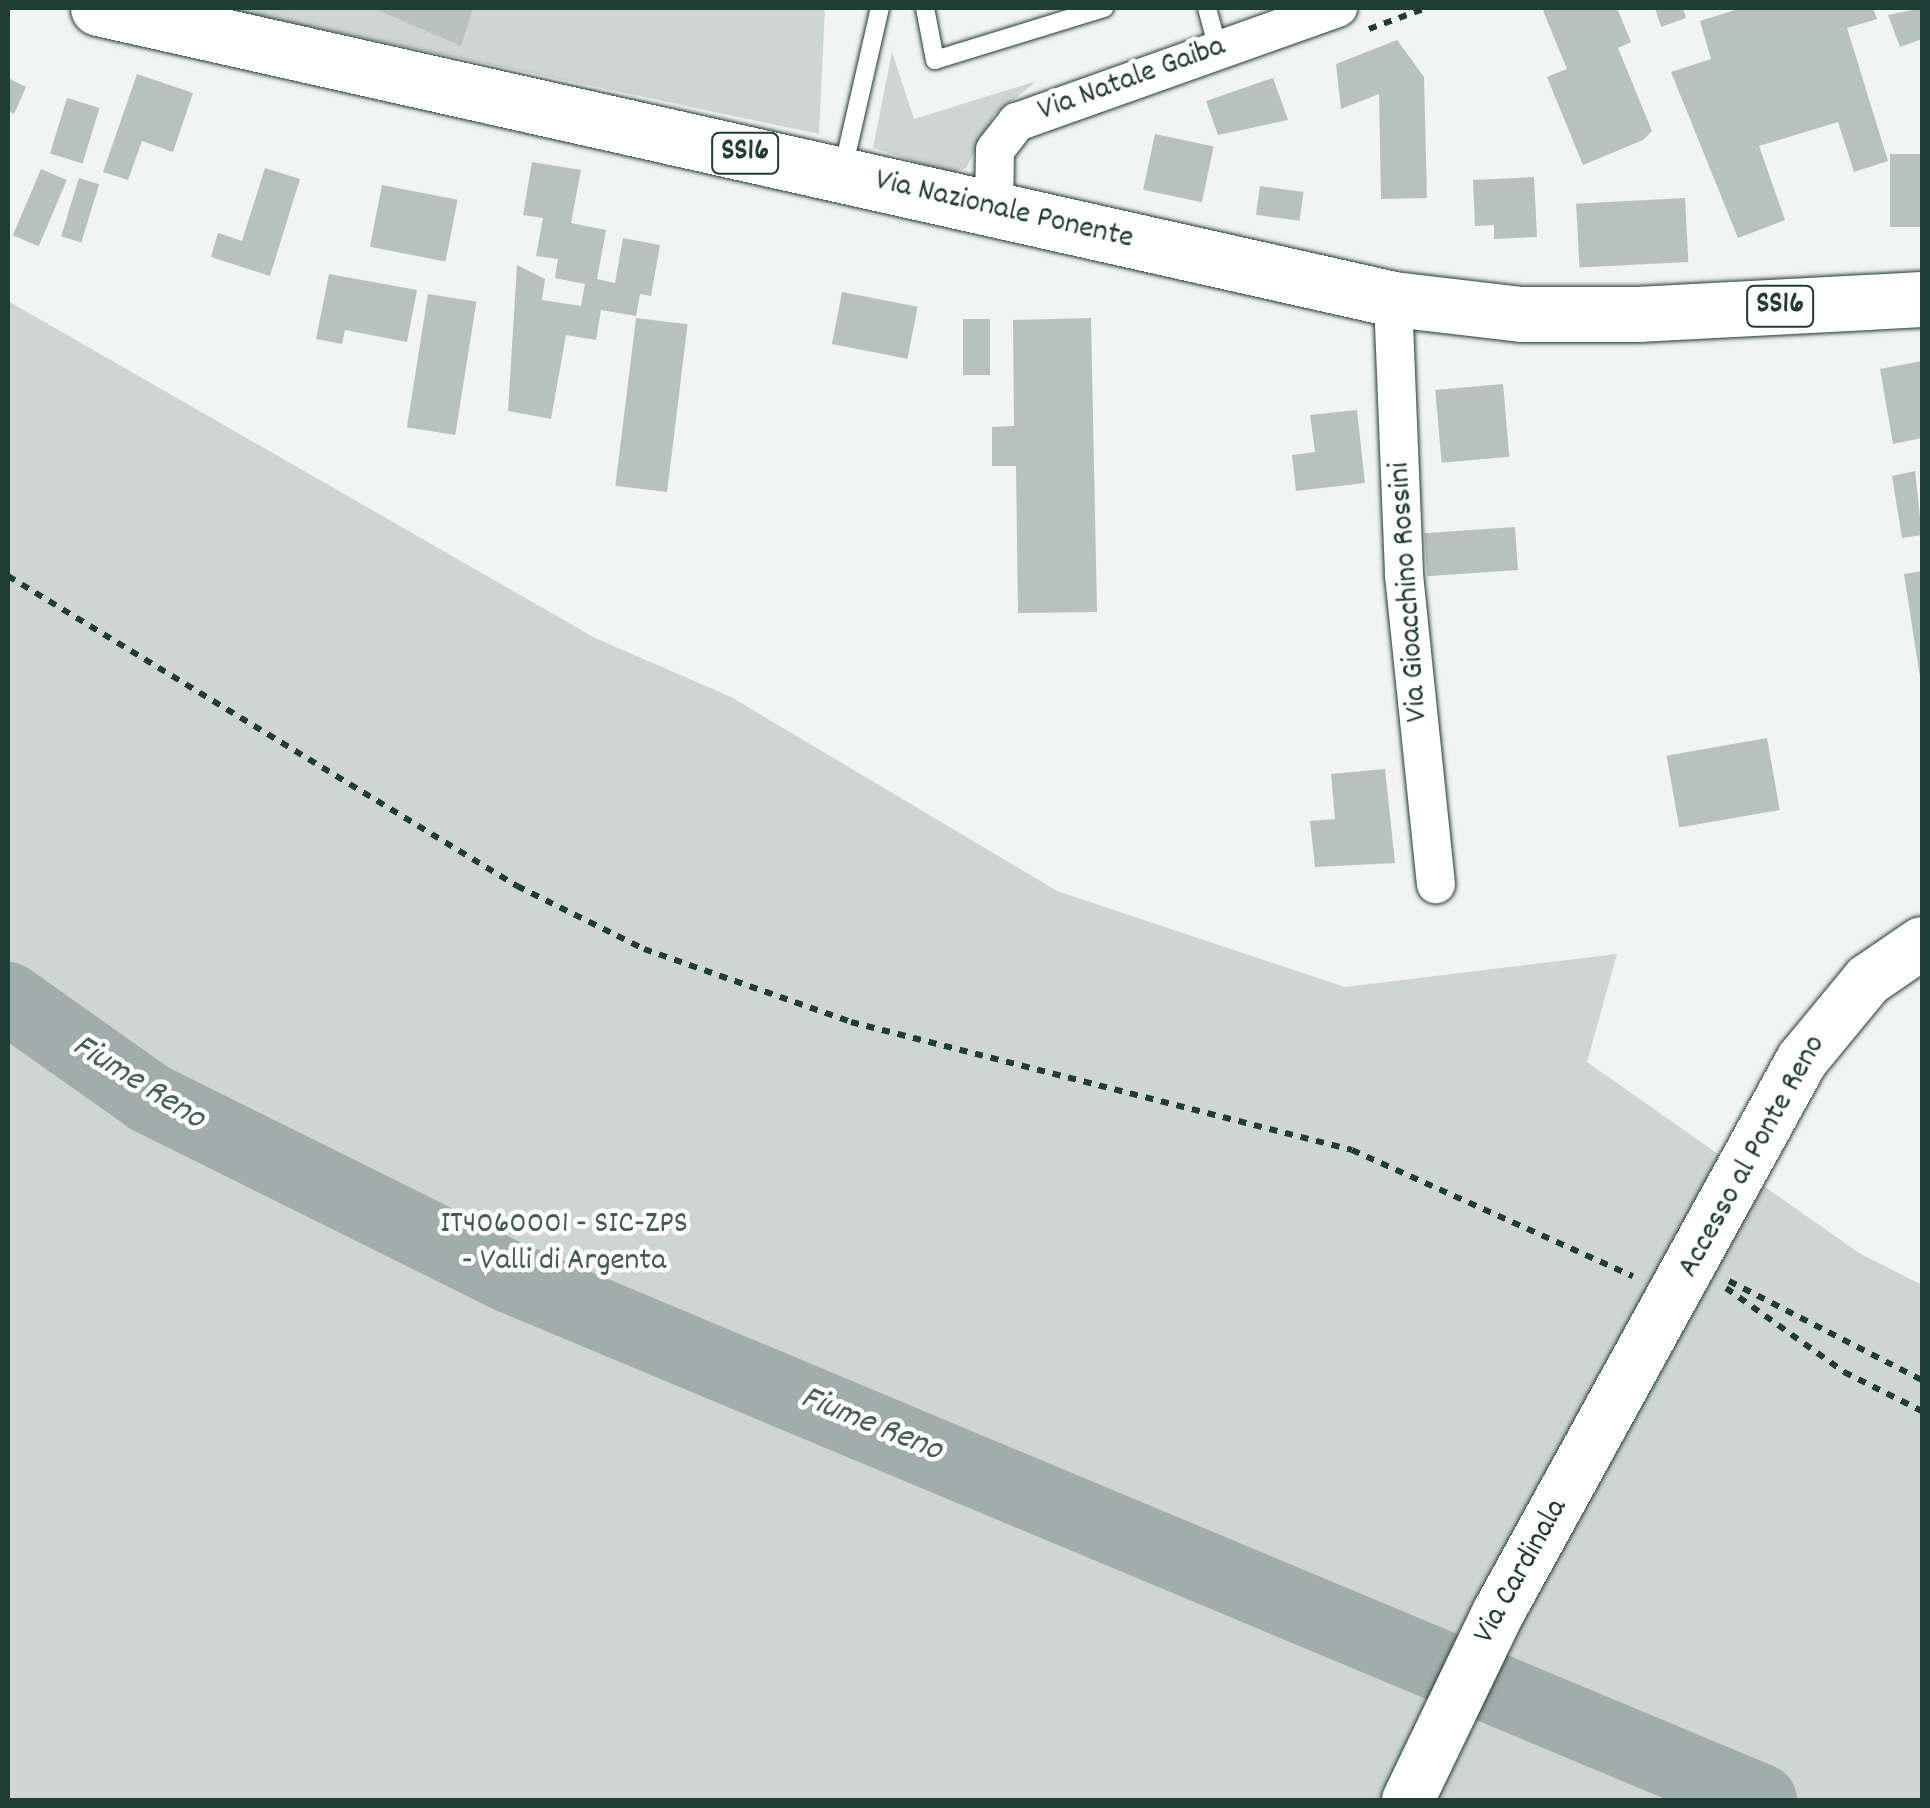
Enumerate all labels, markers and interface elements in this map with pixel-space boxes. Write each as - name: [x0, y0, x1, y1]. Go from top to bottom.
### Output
- street label: Via Natale Gaiba: [1033, 28, 1231, 132]
- road number: SS16: [710, 128, 780, 178]
- street label: Via Nazionale Ponente: [871, 163, 1137, 259]
- road number: SS16: [1745, 281, 1815, 331]
- street label: Via Gioacchino Rossini: [1382, 461, 1438, 723]
- water label: Fiume Reno: [64, 1026, 212, 1140]
- street label: Accesso al Ponte Reno: [1670, 1029, 1836, 1285]
- park label: IT4060001 - SIC-ZPS - Valli di Argenta: [440, 1207, 688, 1282]
- water label: Fiume Reno: [794, 1378, 948, 1472]
- street label: Via Cardinala: [1467, 1493, 1577, 1651]

